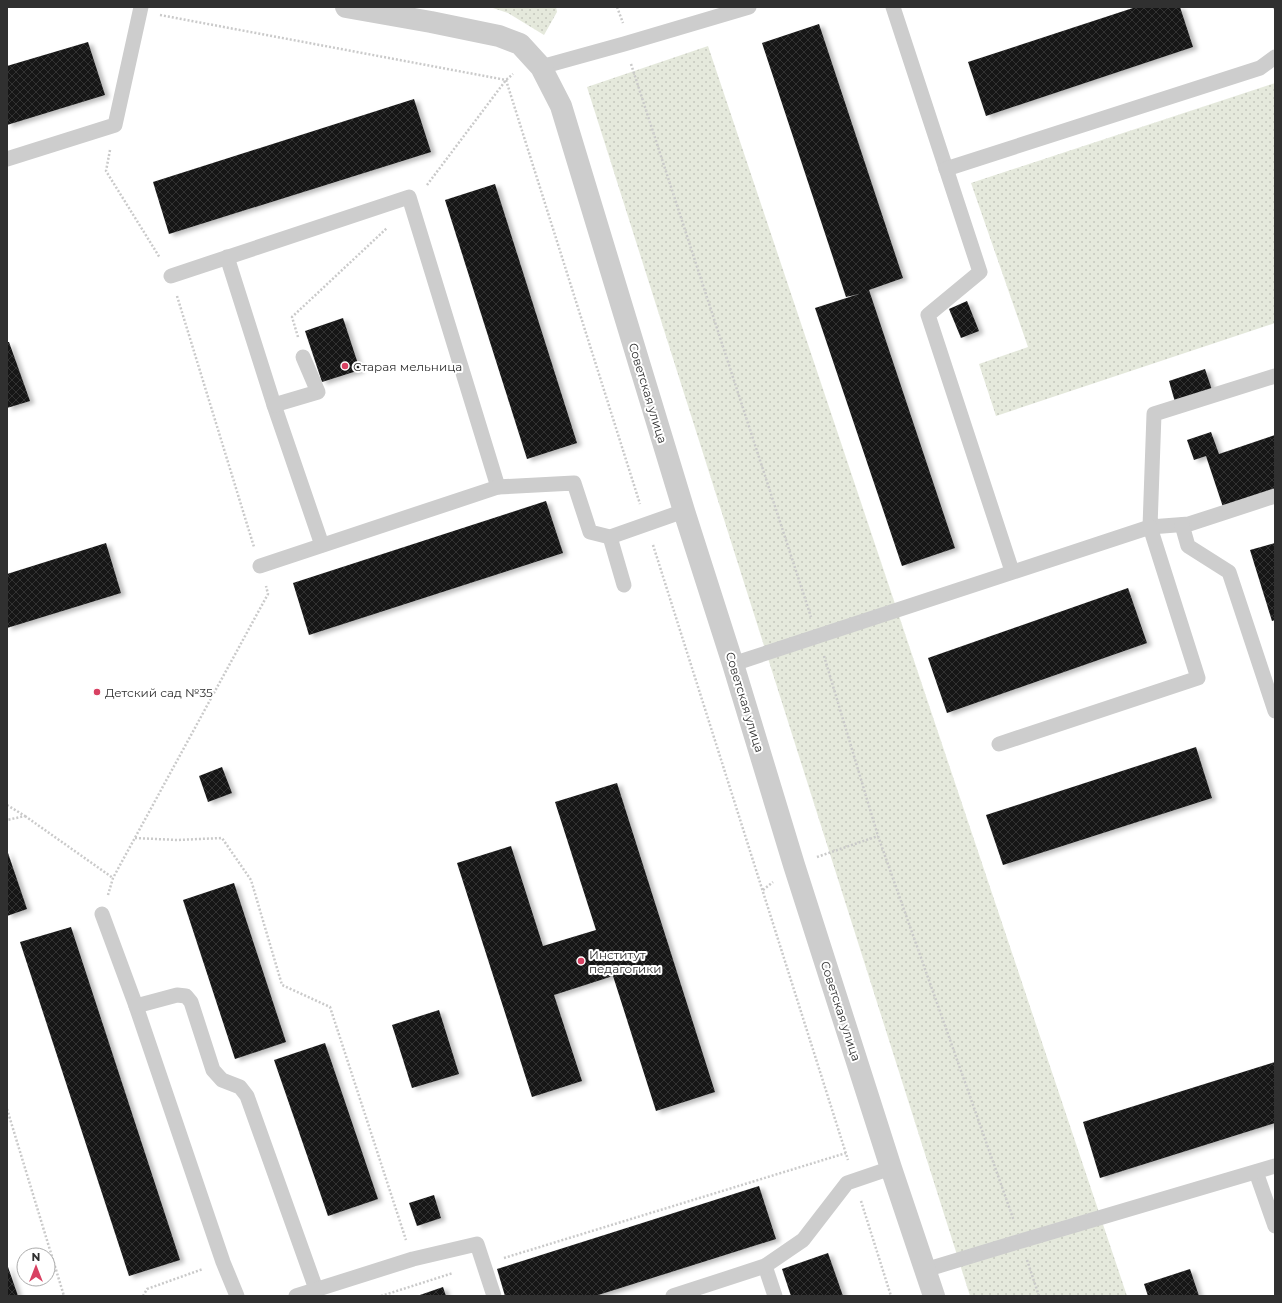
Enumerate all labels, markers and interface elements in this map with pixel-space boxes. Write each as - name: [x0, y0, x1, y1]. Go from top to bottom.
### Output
- street label: Советская улица: [626, 341, 670, 445]
- place label: Старая мельница: [353, 359, 462, 374]
- marker: Старая мельница: [340, 361, 350, 371]
- street label: Советская улица: [723, 650, 767, 754]
- place label: Детский сад №35: [105, 685, 213, 700]
- marker: Детский сад №35: [92, 687, 102, 697]
- place label: Институт педагогики: [589, 947, 661, 976]
- marker: Институт педагогики: [576, 956, 586, 966]
- street label: Советская улица: [818, 959, 864, 1063]
- north arrow: [16, 1247, 56, 1287]
- text: N: [32, 1250, 40, 1264]

